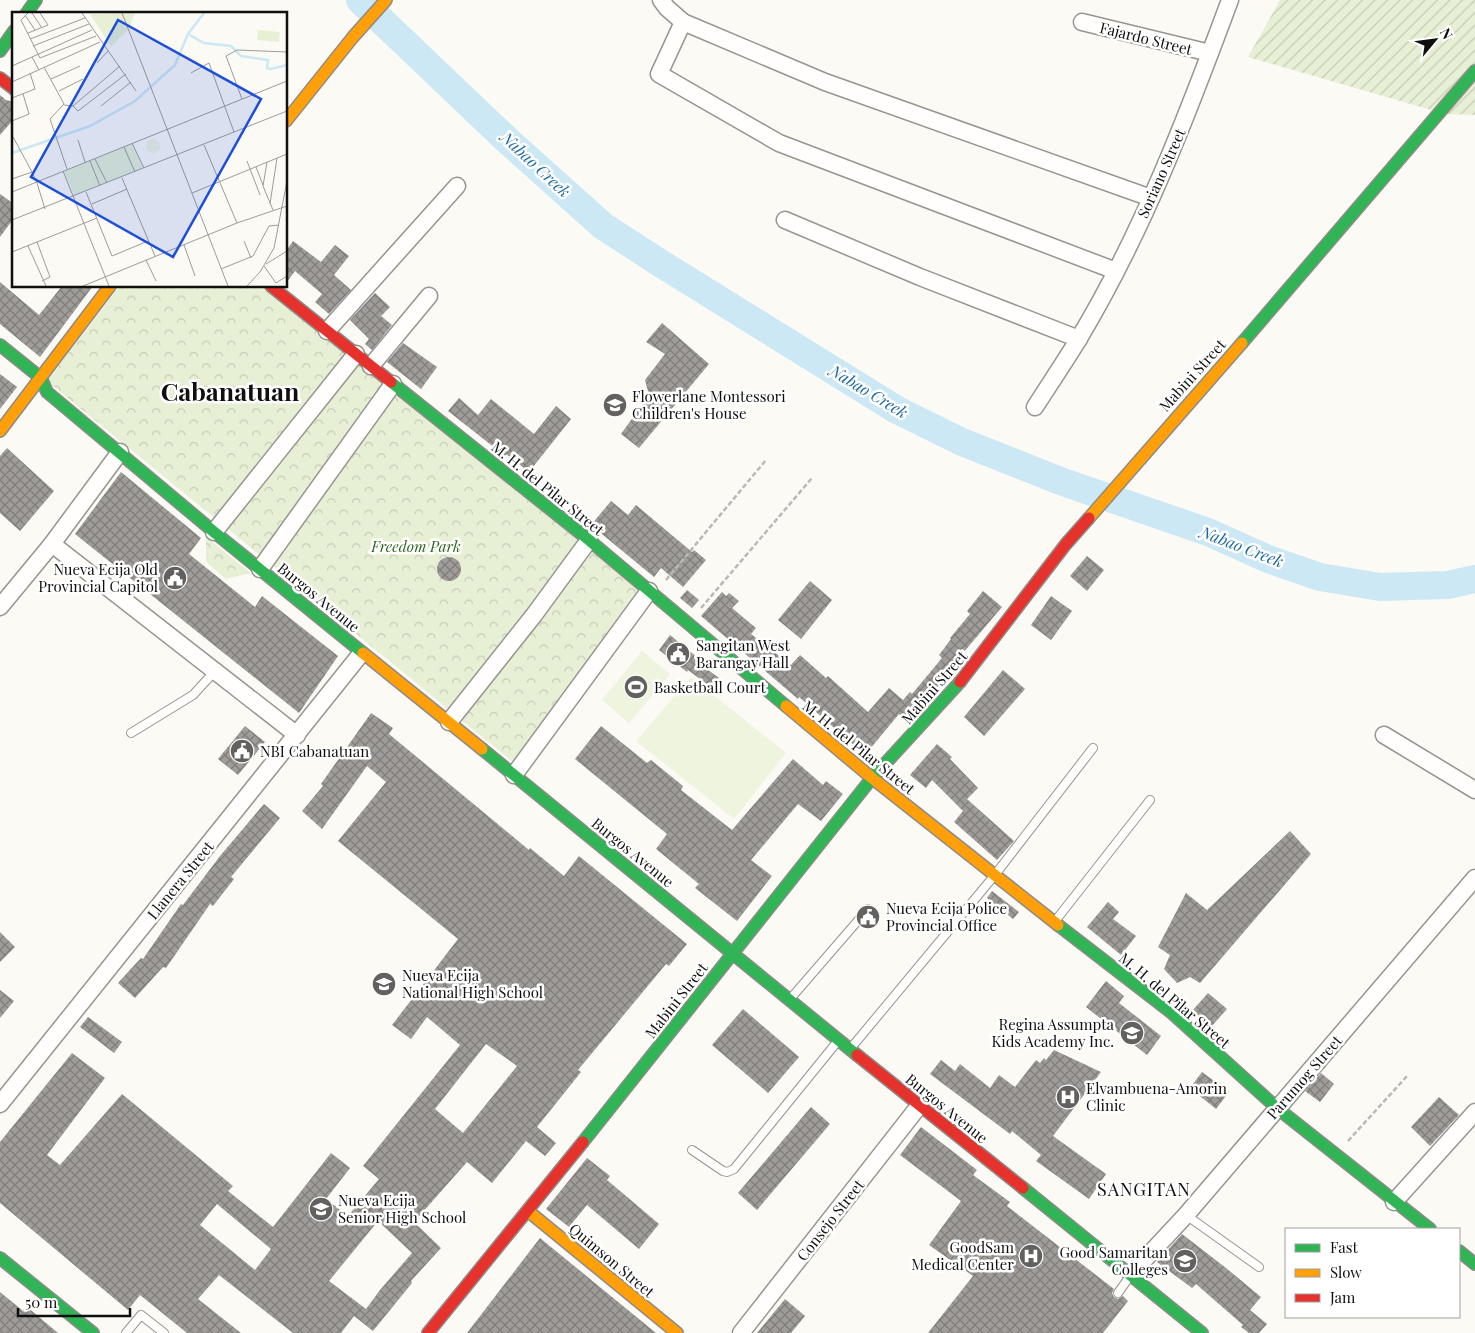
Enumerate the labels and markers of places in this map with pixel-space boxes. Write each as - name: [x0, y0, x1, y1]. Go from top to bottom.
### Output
- place label: Flowerlane Montessori Children's House: [632, 386, 786, 423]
- school or university icon: Flowerlane Montessori Children's House: [602, 392, 628, 418]
- place label: Nueva Ecija Old Provincial Capitol: [38, 559, 158, 596]
- public building icon: Nueva Ecija Old Provincial Capitol: [162, 565, 188, 591]
- place label: Sangitan West Barangay Hall: [696, 635, 791, 672]
- public building icon: Sangitan West Barangay Hall: [665, 641, 691, 667]
- sports icon: Basketball Court: [623, 674, 649, 700]
- place label: Basketball Court: [654, 677, 766, 697]
- public building icon: NBI Cabanatuan: [229, 738, 255, 764]
- place label: NBI Cabanatuan: [260, 741, 369, 761]
- place label: Nueva Ecija Police Provincial Office: [886, 898, 1007, 935]
- public building icon: Nueva Ecija Police Provincial Office: [855, 904, 881, 930]
- place label: Nueva Ecija National High School: [402, 965, 543, 1002]
- school or university icon: Nueva Ecija National High School: [371, 971, 397, 997]
- place label: Regina Assumpta Kids Academy Inc.: [991, 1014, 1115, 1051]
- school or university icon: Regina Assumpta Kids Academy Inc.: [1119, 1020, 1145, 1046]
- place label: Elvambuena-Amorin Clinic: [1086, 1078, 1227, 1115]
- hospital icon: Elvambuena-Amorin Clinic: [1055, 1084, 1081, 1110]
- place label: Nueva Ecija Senior High School: [338, 1190, 466, 1227]
- school or university icon: Nueva Ecija Senior High School: [308, 1196, 334, 1222]
- place label: GoodSam Medical Center: [911, 1237, 1015, 1274]
- place label: Good Samaritan Colleges: [1059, 1242, 1168, 1279]
- hospital icon: GoodSam Medical Center: [1018, 1243, 1044, 1269]
- school or university icon: Good Samaritan Colleges: [1172, 1248, 1198, 1274]

